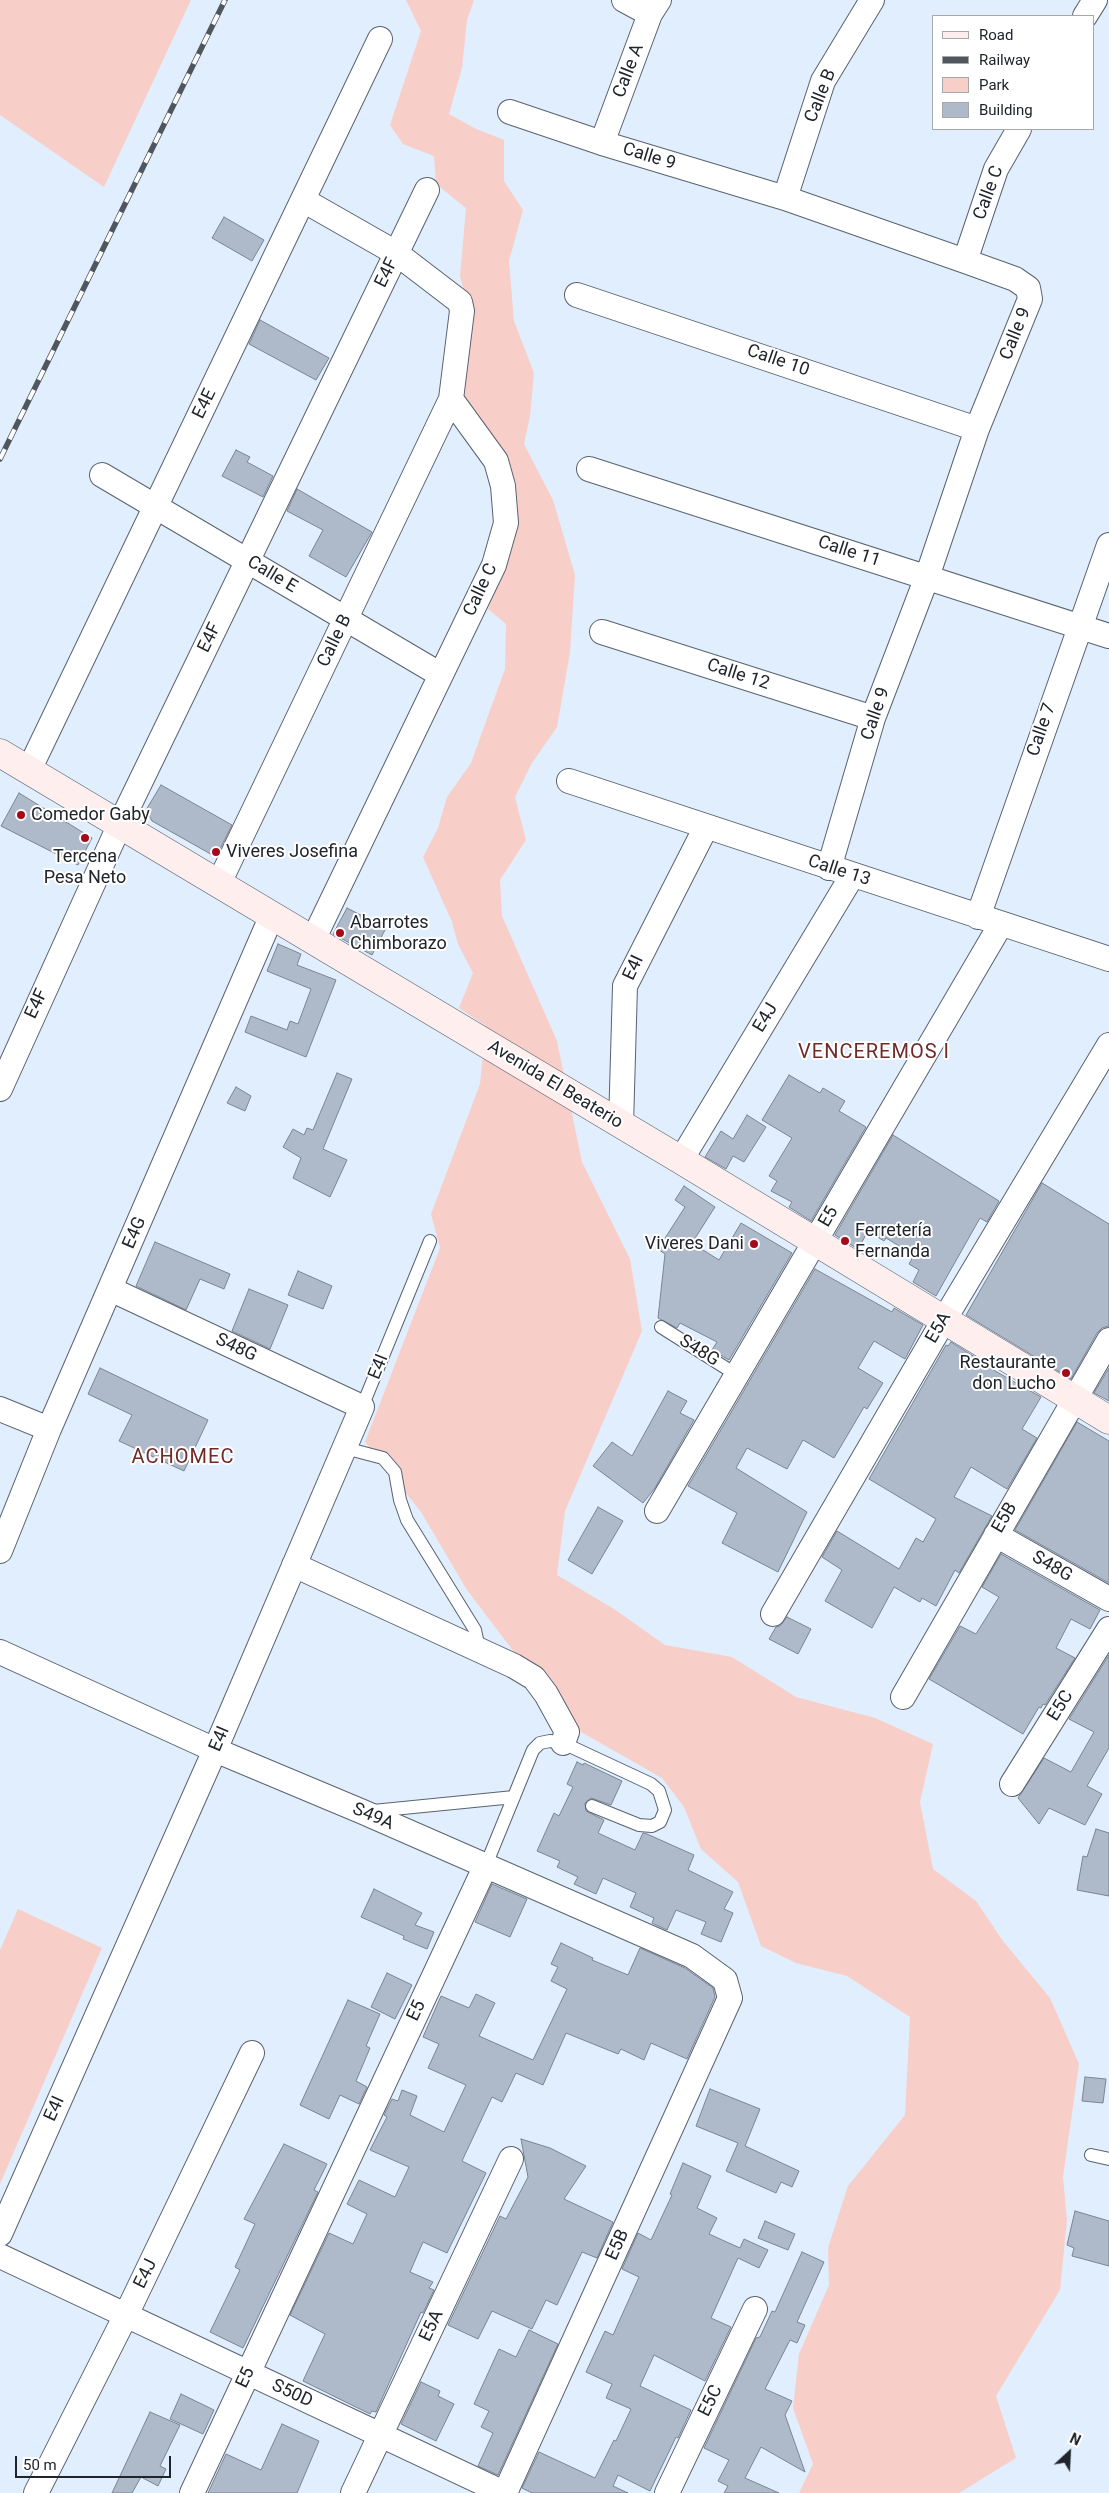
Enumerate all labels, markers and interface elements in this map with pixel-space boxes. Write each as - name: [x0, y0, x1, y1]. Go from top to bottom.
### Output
- legend: [932, 15, 1094, 130]
- text: Road: [979, 26, 1013, 44]
- street label: Calle A: [609, 41, 649, 101]
- text: Railway: [979, 51, 1030, 69]
- street label: Calle B: [801, 66, 841, 126]
- text: Park: [979, 76, 1009, 94]
- text: Building: [979, 101, 1033, 119]
- street label: Calle 9: [620, 139, 678, 175]
- street label: Calle C: [969, 163, 1009, 223]
- street label: E4F: [371, 255, 403, 291]
- street label: Calle 9: [996, 305, 1036, 363]
- street label: Calle 10: [744, 340, 812, 382]
- street label: E4E: [189, 386, 221, 422]
- street label: Calle 11: [815, 532, 883, 572]
- street label: Calle E: [243, 552, 301, 598]
- street label: Calle C: [459, 560, 503, 620]
- street label: Calle B: [313, 611, 357, 671]
- street label: E4F: [194, 620, 226, 656]
- street label: Calle 12: [704, 655, 772, 695]
- street label: Calle 9: [857, 685, 895, 743]
- street label: Calle 7: [1023, 701, 1061, 759]
- place label: Comedor Gaby: [31, 804, 150, 826]
- marker: Comedor Gaby: [15, 809, 27, 821]
- marker: Tercena Pesa Neto: [79, 832, 91, 844]
- place label: Viveres Josefina: [226, 841, 358, 863]
- place label: Tercena Pesa Neto: [44, 846, 126, 889]
- marker: Viveres Josefina: [210, 846, 222, 858]
- street label: Calle 13: [805, 851, 873, 891]
- place label: Abarrotes Chimborazo: [350, 912, 447, 954]
- marker: Abarrotes Chimborazo: [334, 927, 346, 939]
- street label: E4I: [619, 952, 649, 984]
- street label: E4F: [21, 986, 53, 1022]
- street label: E4J: [749, 999, 783, 1037]
- street label: Avenida El Beaterio: [483, 1036, 627, 1134]
- district label: VENCEREMOS I: [797, 1041, 951, 1065]
- street label: E5: [815, 1203, 843, 1231]
- street label: E4G: [119, 1214, 151, 1252]
- place label: Ferretería Fernanda: [855, 1220, 932, 1262]
- place label: Viveres Dani: [645, 1233, 744, 1255]
- marker: Ferretería Fernanda: [839, 1235, 851, 1247]
- marker: Viveres Dani: [748, 1238, 760, 1250]
- street label: E5A: [922, 1309, 956, 1347]
- street label: S48G: [212, 1329, 260, 1367]
- street label: S48G: [675, 1330, 723, 1372]
- street label: E4I: [364, 1351, 394, 1383]
- place label: Restaurante don Lucho: [960, 1352, 1056, 1395]
- marker: Restaurante don Lucho: [1060, 1367, 1072, 1379]
- district label: ACHOMEC: [131, 1446, 235, 1470]
- street label: E5B: [988, 1499, 1022, 1537]
- street label: S48G: [1028, 1547, 1076, 1587]
- street label: E5C: [1043, 1687, 1079, 1725]
- street label: E4I: [205, 1723, 235, 1755]
- street label: S49A: [349, 1799, 397, 1835]
- street label: E5: [403, 1997, 431, 2025]
- street label: E4I: [40, 2093, 70, 2125]
- street label: E5B: [602, 2226, 634, 2264]
- street label: E4J: [130, 2256, 162, 2292]
- street label: E5A: [415, 2307, 449, 2345]
- street label: E5: [232, 2364, 260, 2392]
- street label: S50D: [268, 2375, 316, 2413]
- street label: E5C: [694, 2382, 728, 2420]
- north arrow: [1044, 2428, 1094, 2478]
- text: N: [1067, 2430, 1083, 2449]
- scale bar: [18, 2446, 174, 2478]
- text: 50 m: [23, 2456, 57, 2474]

